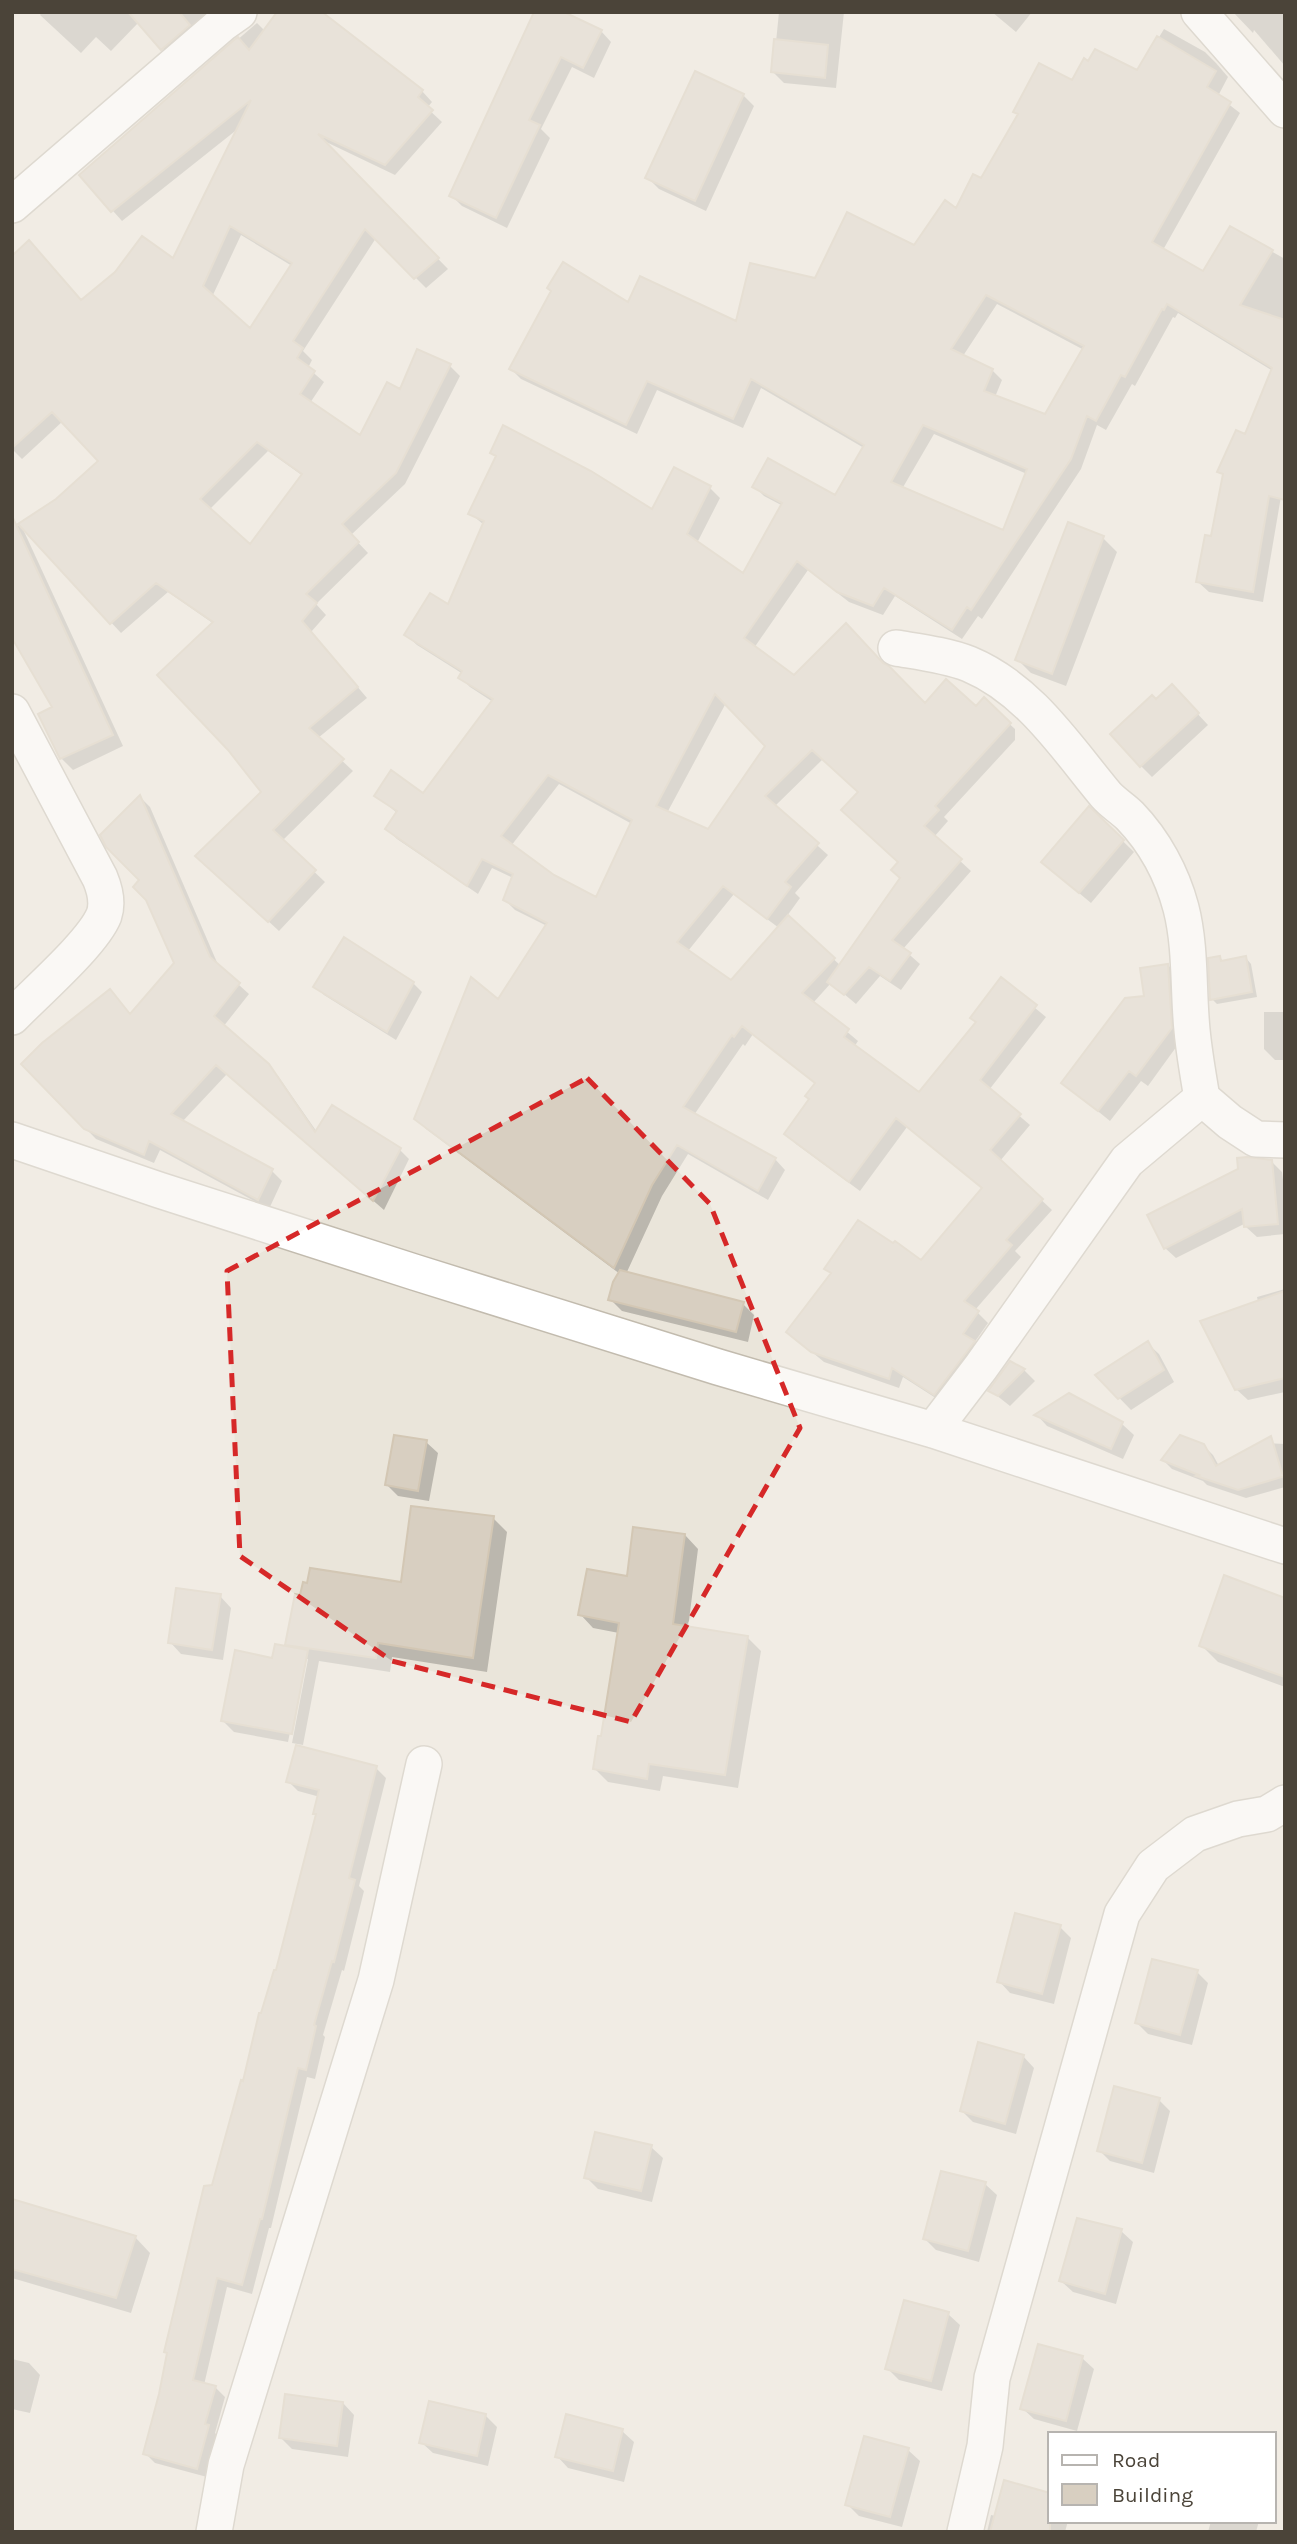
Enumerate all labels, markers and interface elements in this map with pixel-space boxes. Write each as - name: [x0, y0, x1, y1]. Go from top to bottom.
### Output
- legend: [1048, 2432, 1276, 2523]
- text: Road: [1112, 2448, 1160, 2472]
- text: Building: [1112, 2483, 1193, 2507]

